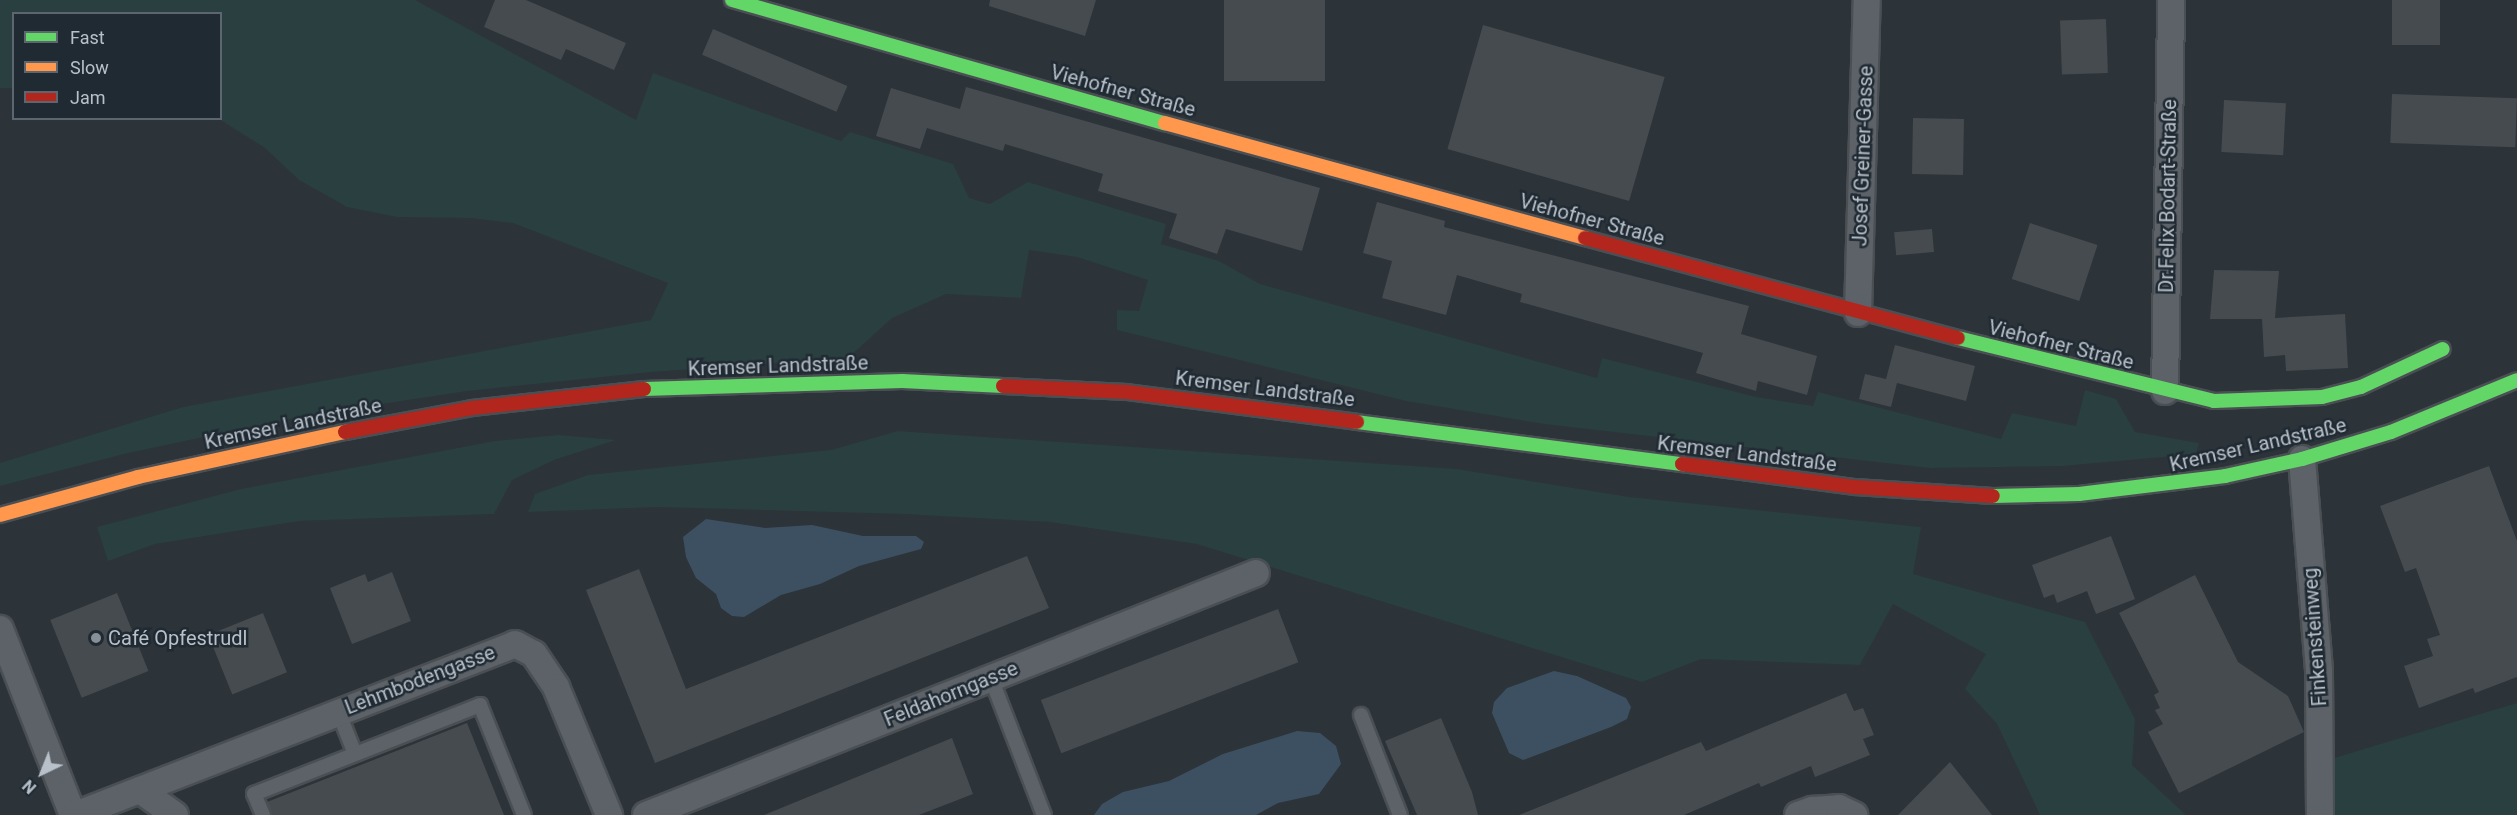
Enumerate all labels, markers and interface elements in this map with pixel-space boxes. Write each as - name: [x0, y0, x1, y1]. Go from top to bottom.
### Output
- legend: [12, 12, 222, 120]
- text: Fast: [70, 27, 105, 48]
- text: Slow: [70, 57, 109, 78]
- street label: Viehofner Straße: [1048, 60, 1198, 122]
- street label: Josef Greiner-Gasse: [1848, 65, 1878, 247]
- text: Jam: [70, 87, 106, 108]
- street label: Dr.Felix Bodart-Straße: [2154, 99, 2182, 293]
- street label: Viehofner Straße: [1517, 189, 1667, 251]
- street label: Viehofner Straße: [1986, 315, 2136, 375]
- street label: Kremser Landstraße: [687, 351, 869, 381]
- street label: Kremser Landstraße: [1174, 366, 1356, 412]
- street label: Kremser Landstraße: [202, 393, 384, 455]
- street label: Kremser Landstraße: [2167, 413, 2349, 477]
- street label: Kremser Landstraße: [1656, 431, 1838, 477]
- street label: Finkensteinweg: [2298, 567, 2332, 707]
- place label: Café Opfestrudl: [108, 626, 247, 650]
- marker: Café Opfestrudl: [89, 631, 103, 645]
- street label: Lehmbodengasse: [342, 640, 498, 720]
- street label: Feldahorngasse: [881, 656, 1021, 732]
- north arrow: [12, 743, 72, 803]
- text: N: [19, 776, 40, 797]

